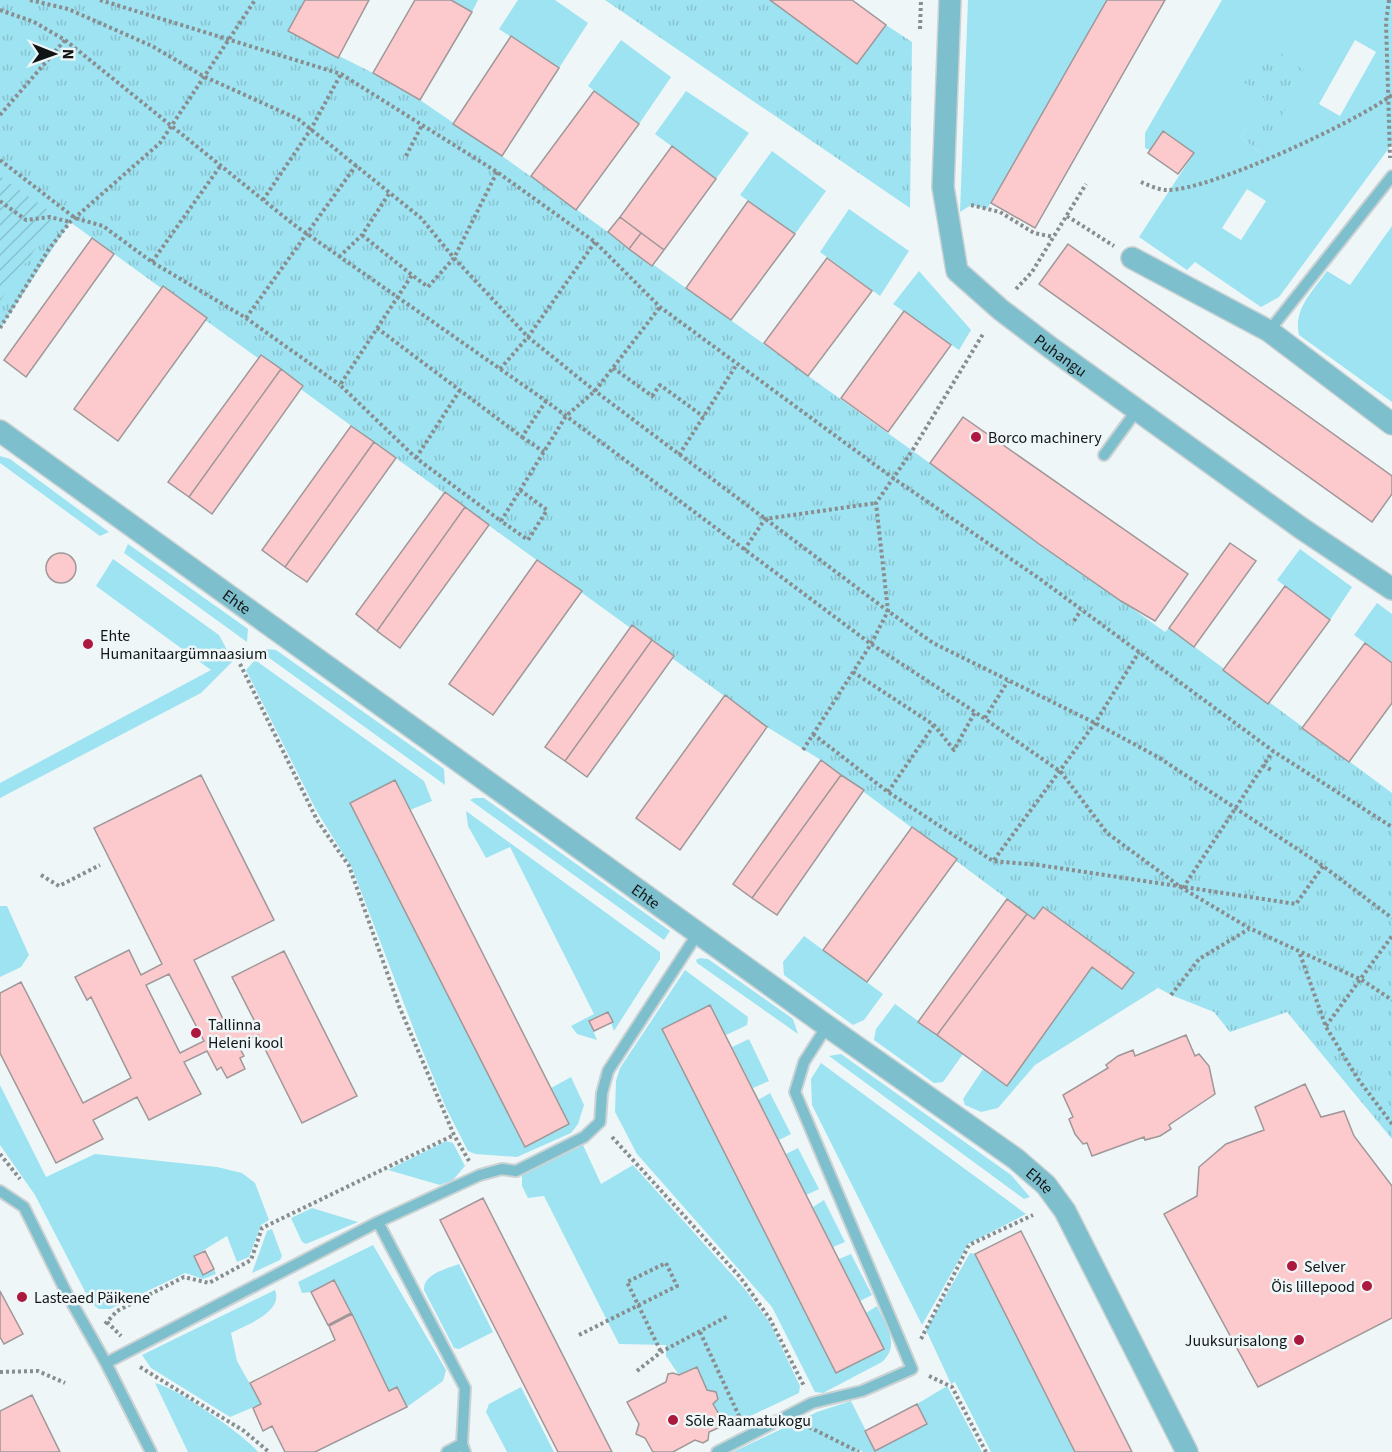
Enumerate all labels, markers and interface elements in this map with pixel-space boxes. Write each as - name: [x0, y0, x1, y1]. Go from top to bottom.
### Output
- north arrow: [24, 24, 84, 84]
- text: N: [57, 49, 79, 60]
- street label: Puhangu: [1029, 329, 1091, 382]
- place label: Borco machinery: [988, 427, 1102, 449]
- marker: Borco machinery: [969, 430, 983, 444]
- street label: Ehte: [218, 585, 255, 620]
- place label: Ehte Humanitaargümnaasium: [100, 625, 267, 665]
- marker: Ehte Humanitaargümnaasium: [81, 637, 95, 651]
- street label: Ehte: [627, 879, 664, 915]
- place label: Tallinna Heleni kool: [208, 1014, 283, 1054]
- marker: Tallinna Heleni kool: [189, 1026, 203, 1040]
- street label: Ehte: [1021, 1163, 1059, 1198]
- place label: Selver: [1304, 1256, 1346, 1278]
- marker: Selver: [1285, 1259, 1299, 1273]
- place label: Öis lillepood: [1271, 1276, 1355, 1298]
- marker: Öis lillepood: [1360, 1279, 1374, 1293]
- place label: Lasteaed Päikene: [34, 1287, 150, 1309]
- marker: Lasteaed Päikene: [15, 1290, 29, 1304]
- place label: Juuksurisalong: [1185, 1330, 1287, 1352]
- marker: Juuksurisalong: [1292, 1333, 1306, 1347]
- place label: Sõle Raamatukogu: [685, 1410, 811, 1432]
- marker: Sõle Raamatukogu: [666, 1413, 680, 1427]

